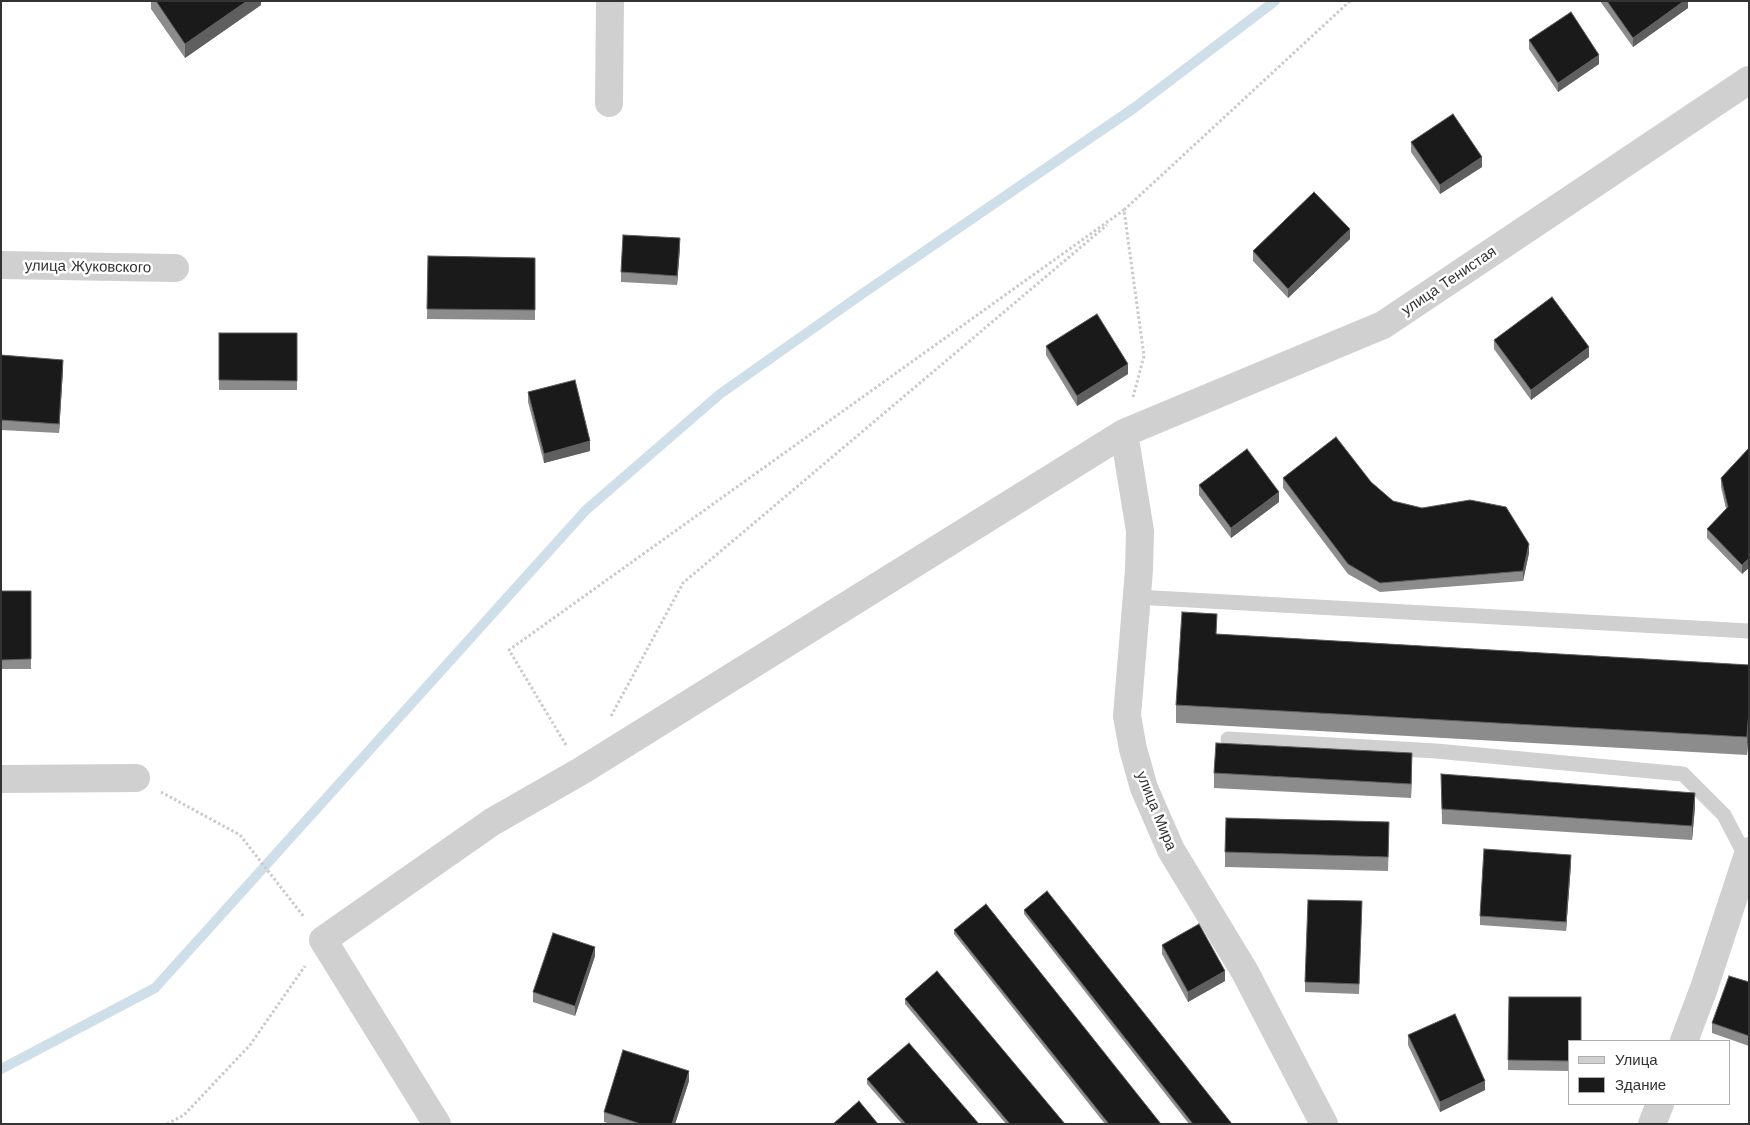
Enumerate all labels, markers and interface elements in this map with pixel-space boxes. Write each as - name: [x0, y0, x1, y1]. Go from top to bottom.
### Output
- street label: улица Тенистая: [1398, 243, 1500, 319]
- street label: улица Жуковского: [25, 257, 151, 277]
- street label: улица Мира: [1132, 769, 1180, 853]
- legend: [1568, 1040, 1730, 1105]
- text: Улица: [1615, 1051, 1658, 1069]
- text: Здание: [1615, 1076, 1666, 1094]

